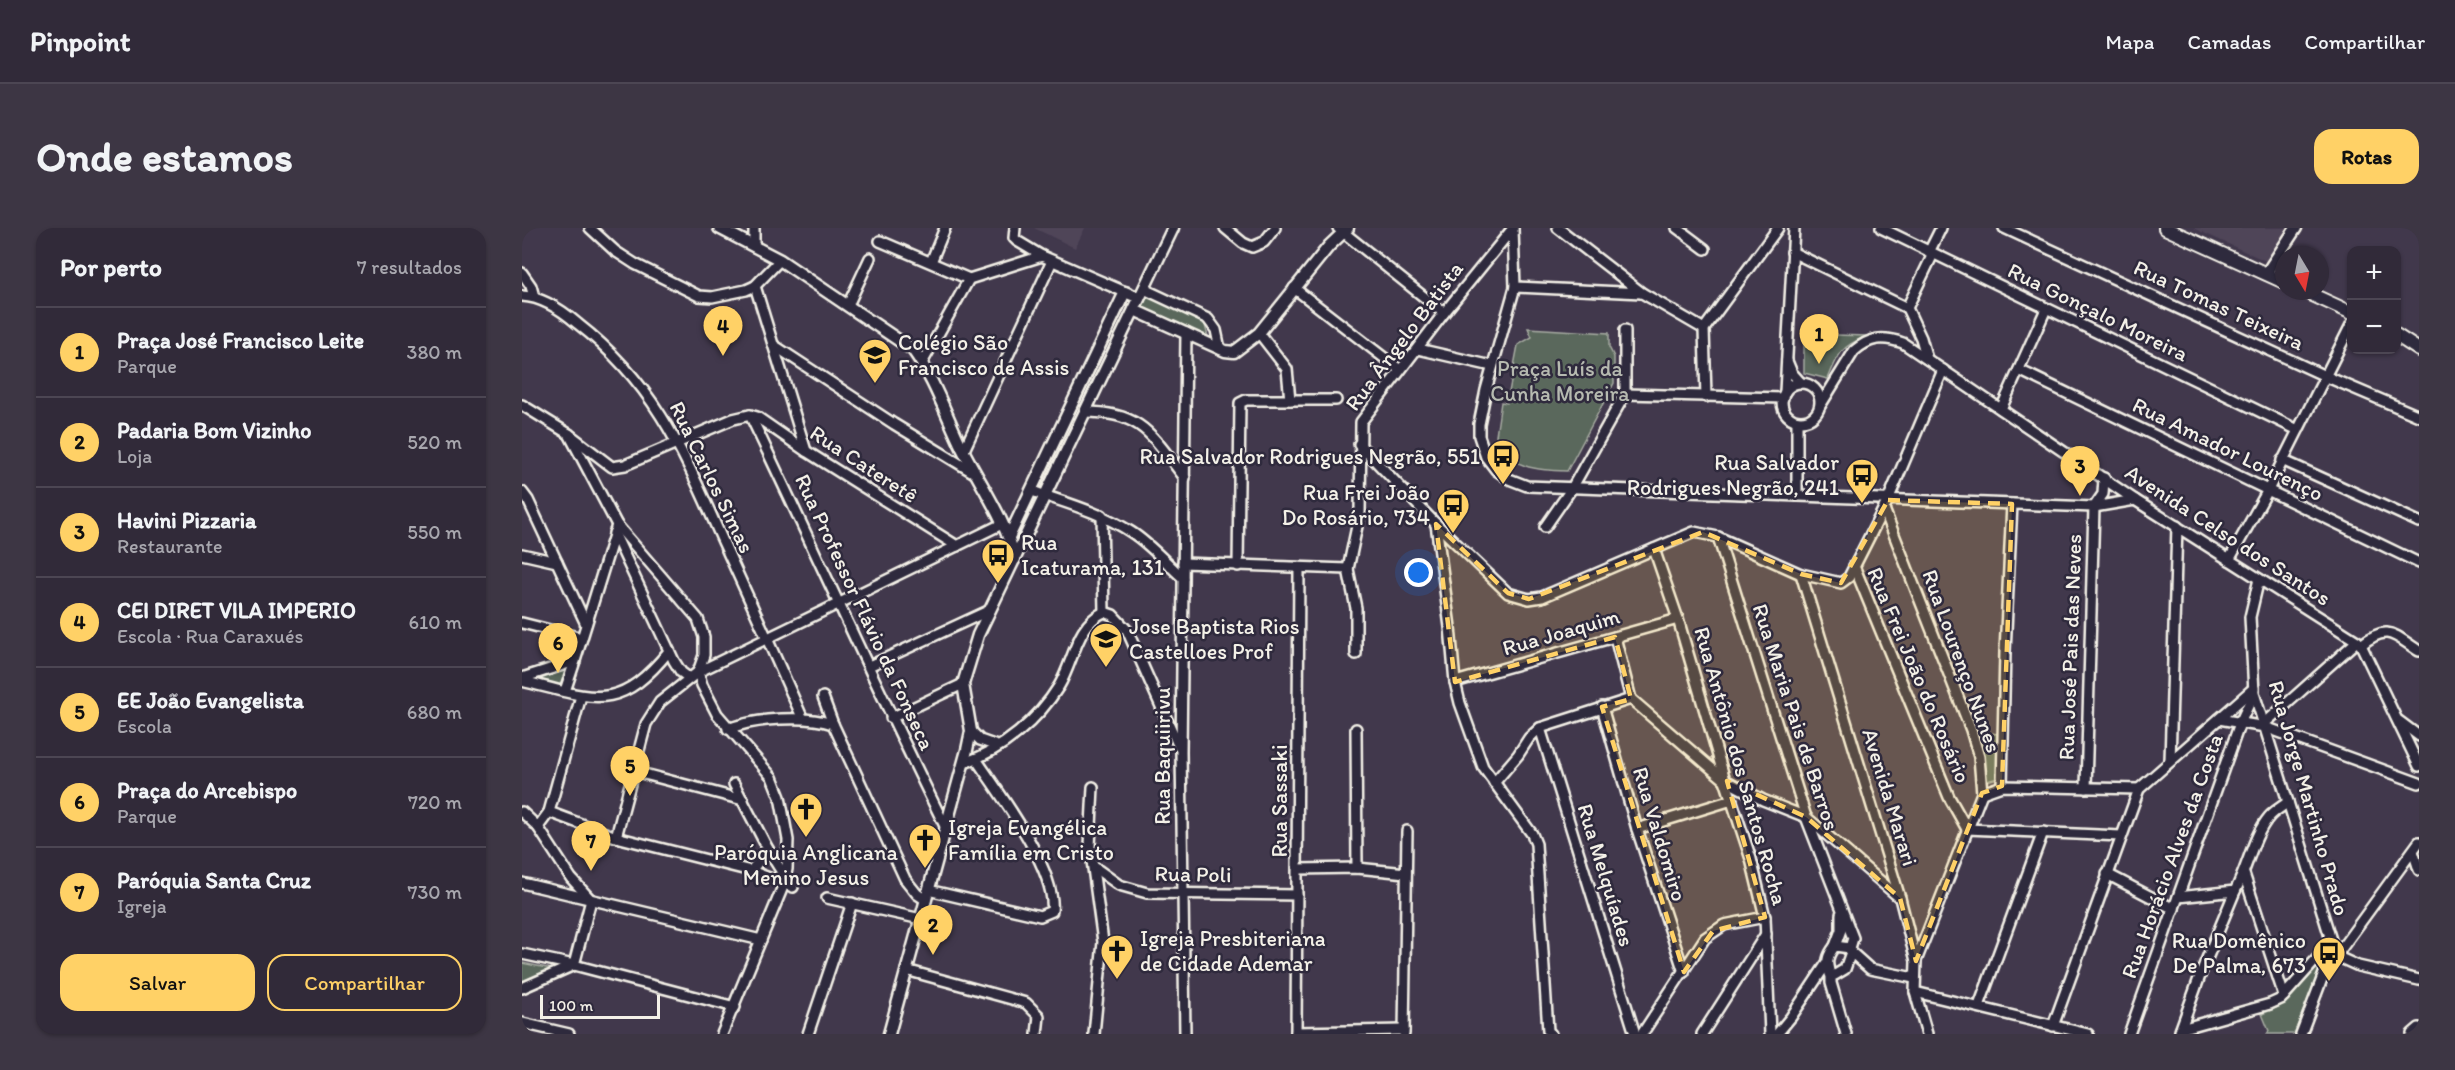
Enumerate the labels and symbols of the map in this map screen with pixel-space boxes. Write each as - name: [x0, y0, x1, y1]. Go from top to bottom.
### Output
- north arrow: [2275, 246, 2329, 300]
- street label: Rua Tomas Teixeira: [2129, 254, 2309, 357]
- street label: Rua Ângelo Batista: [1339, 255, 1469, 416]
- street label: Rua Gonçalo Moreira: [2003, 257, 2193, 368]
- pin: 4: [704, 306, 742, 356]
- pin: 1: [1800, 314, 1838, 364]
- place label: Colégio São Francisco de Assis: [898, 329, 1070, 381]
- school or university icon: Colégio São Francisco de Assis: [857, 337, 893, 384]
- park label: Praça Luís da Cunha Moreira: [1490, 355, 1630, 407]
- street label: Rua Amador Lourenço: [2128, 391, 2328, 507]
- street label: Rua Carlos Simas: [664, 397, 760, 557]
- street label: Rua Cateretê: [805, 419, 923, 509]
- bus stop icon: Rua Salvador Rodrigues Negrão, 551: [1485, 438, 1521, 485]
- place label: Rua Salvador Rodrigues Negrão, 551: [1140, 443, 1480, 470]
- pin: 3: [2060, 446, 2100, 496]
- place label: Rua Salvador Rodrigues Negrão, 241: [1627, 449, 1839, 501]
- bus stop icon: Rua Salvador Rodrigues Negrão, 241: [1844, 457, 1880, 504]
- street label: Avenida Celso dos Santos: [2120, 458, 2336, 612]
- street label: Rua Professor Flávio da Fonseca: [789, 470, 941, 755]
- place label: Rua Frei João Do Rosário, 734: [1282, 479, 1430, 531]
- bus stop icon: Rua Frei João Do Rosário, 734: [1435, 487, 1471, 534]
- place label: Rua Icaturama, 131: [1021, 529, 1164, 581]
- street label: Rua José Pais das Neves: [2053, 533, 2087, 761]
- bus stop icon: Rua Icaturama, 131: [980, 537, 1016, 584]
- your location: [1404, 558, 1433, 587]
- street label: Rua Frei João do Rosário: [1861, 563, 1977, 787]
- street label: Rua Lourenço Nunes: [1916, 566, 2008, 756]
- street label: Rua Maria Pais de Barros: [1747, 600, 1845, 834]
- street label: Rua Joaquim: [1499, 602, 1623, 662]
- place label: Jose Baptista Rios Castelloes Prof: [1129, 613, 1300, 665]
- school or university icon: Jose Baptista Rios Castelloes Prof: [1088, 621, 1124, 668]
- pin: 6: [538, 624, 578, 673]
- street label: Rua Antônio dos Santos Rocha: [1688, 624, 1794, 909]
- street label: Rua Jorge Martinho Prado: [2263, 677, 2355, 919]
- street label: Rua Baquiirivu: [1149, 687, 1176, 825]
- street label: Avenida Marari: [1856, 725, 1924, 869]
- street label: Rua Horácio Alves da Costa: [2115, 729, 2229, 982]
- street label: Rua Sassaki: [1266, 744, 1293, 858]
- pin: 5: [610, 746, 650, 796]
- street label: Rua Valdomiro: [1627, 764, 1693, 904]
- church icon: Paróquia Anglicana Menino Jesus: [788, 791, 824, 838]
- street label: Rua Melquíades: [1571, 800, 1641, 950]
- place label: Igreja Evangélica Família em Cristo: [948, 814, 1114, 866]
- pin: 7: [572, 822, 610, 871]
- church icon: Igreja Evangélica Família em Cristo: [907, 822, 943, 869]
- place label: Paróquia Anglicana Menino Jesus: [714, 839, 898, 891]
- street label: Rua Poli: [1154, 860, 1232, 888]
- pin: 2: [914, 906, 952, 955]
- place label: Igreja Presbiteriana de Cidade Ademar: [1140, 925, 1326, 977]
- place label: Rua Domênico De Palma, 673: [2172, 927, 2306, 979]
- church icon: Igreja Presbiteriana de Cidade Ademar: [1099, 933, 1135, 980]
- bus stop icon: Rua Domênico De Palma, 673: [2311, 935, 2347, 982]
- scale bar: [540, 992, 660, 1020]

